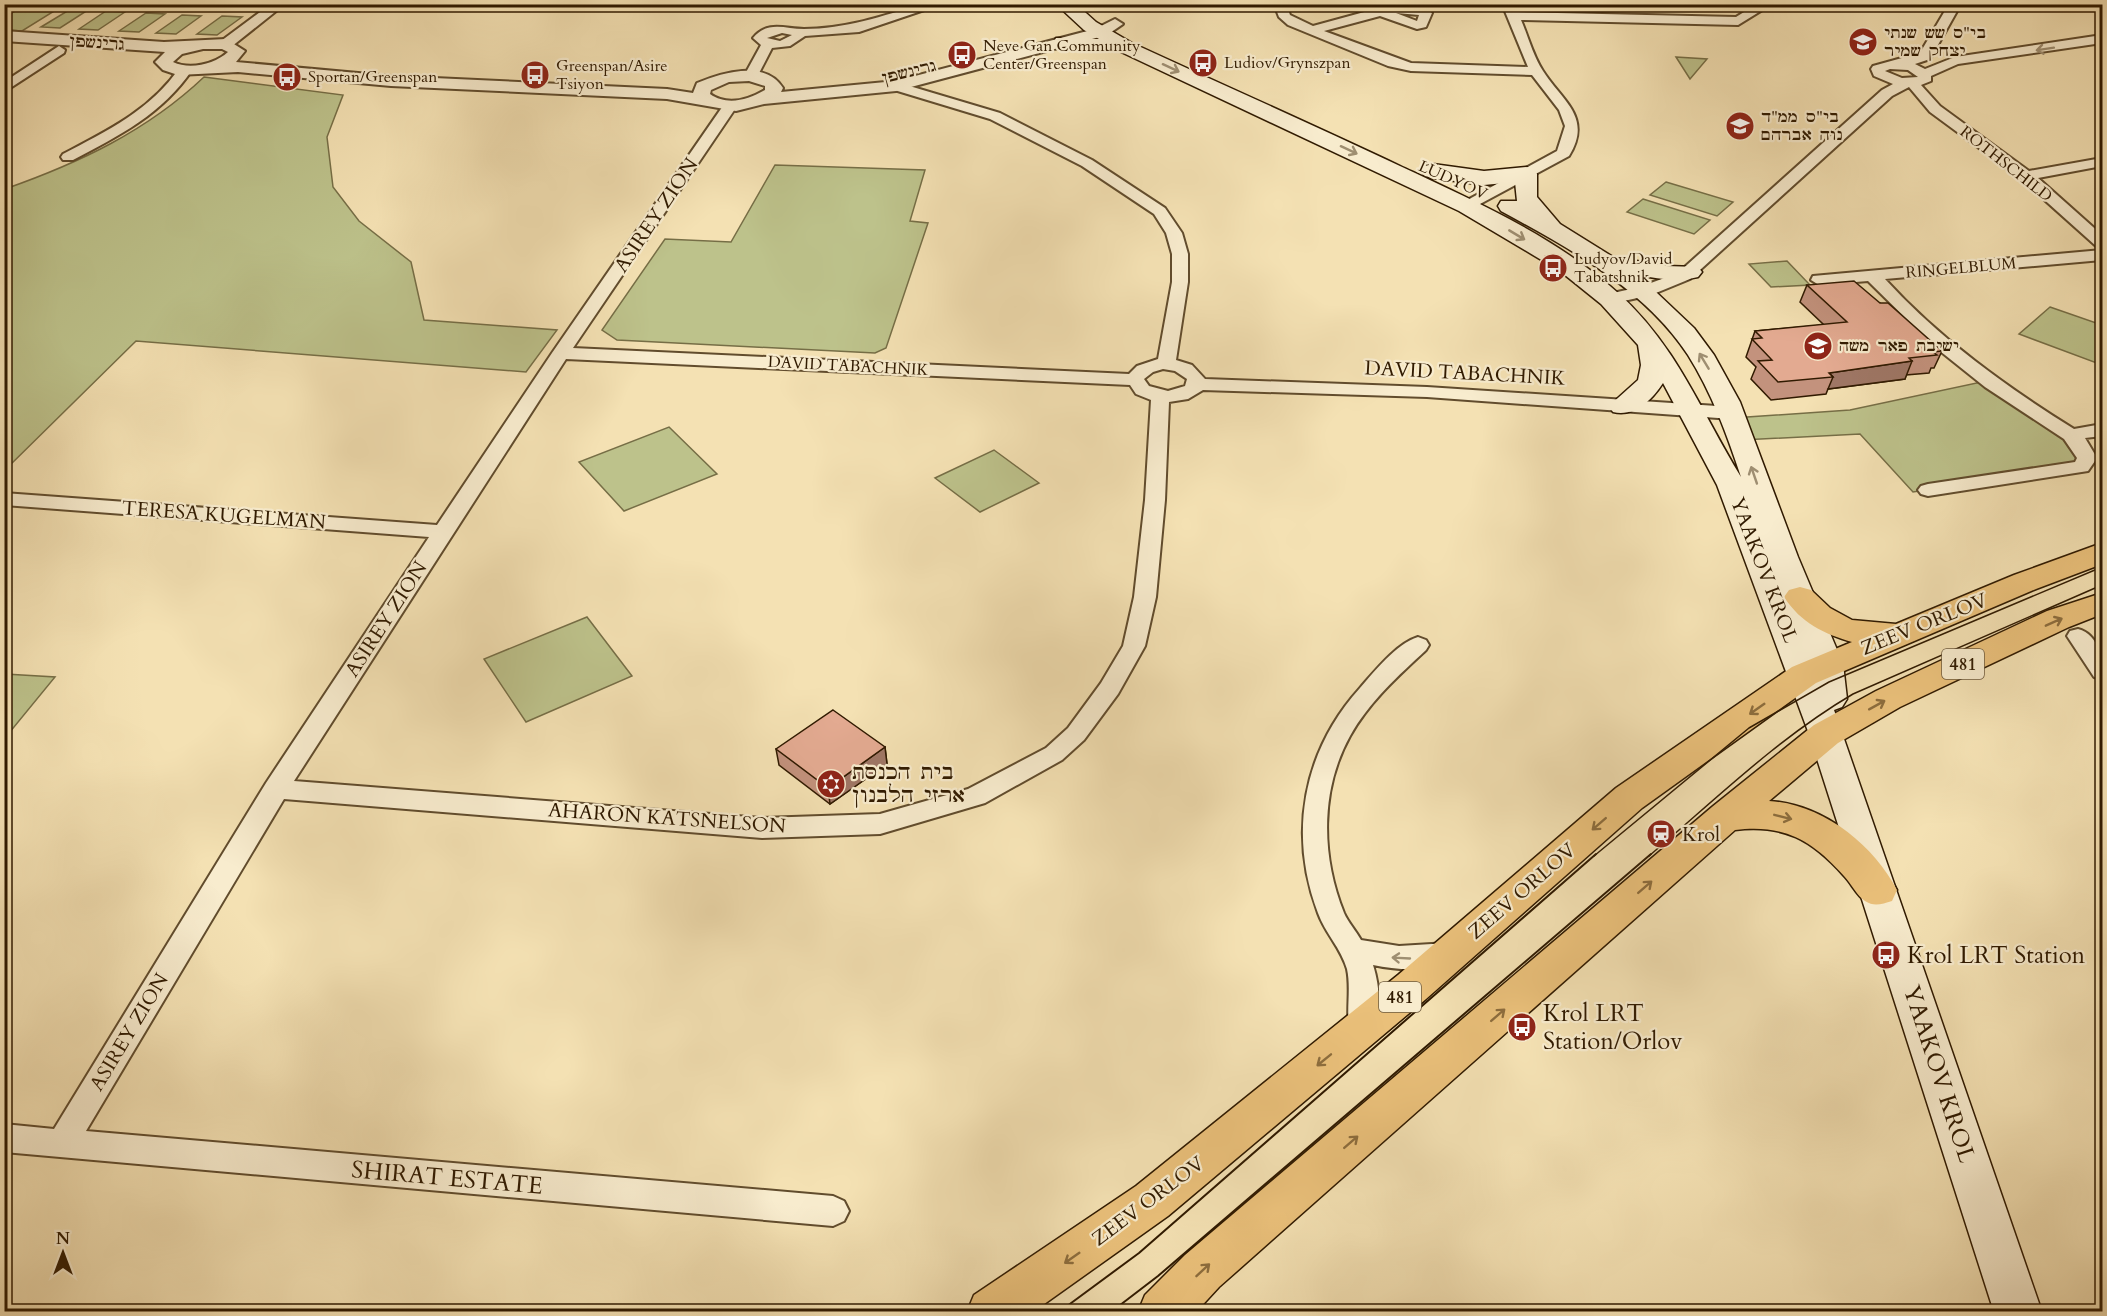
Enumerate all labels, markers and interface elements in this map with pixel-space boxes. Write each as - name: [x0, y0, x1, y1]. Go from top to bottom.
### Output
- place label: בי"ס שש שנתי יצחק שמיר: [1884, 22, 1986, 62]
- school or university icon: בי"ס שש שנתי יצחק שמיר: [1847, 26, 1879, 58]
- street label: גרינשפן: [68, 30, 126, 56]
- place label: Neve Gan Community Center/Greenspan: [983, 35, 1141, 75]
- bus stop icon: Neve Gan Community Center/Greenspan: [946, 39, 978, 71]
- one-way arrow: [2035, 43, 2055, 54]
- bus stop icon: Ludiov/Grynszpan: [1187, 47, 1219, 79]
- place label: Ludiov/Grynszpan: [1224, 52, 1350, 74]
- place label: Greenspan/Asire Tsiyon: [556, 55, 668, 95]
- street label: גרינשפן: [879, 55, 939, 89]
- bus stop icon: Greenspan/Asire Tsiyon: [519, 59, 551, 91]
- bus stop icon: Sportan/Greenspan: [271, 61, 303, 93]
- one-way arrow: [1162, 63, 1180, 75]
- place label: Sportan/Greenspan: [308, 66, 437, 88]
- place label: בי"ס ממ"ד נוה אברהם: [1761, 106, 1843, 146]
- school or university icon: בי"ס ממ"ד נוה אברהם: [1724, 110, 1756, 142]
- street label: ROTHSCHILD: [1955, 121, 2057, 207]
- one-way arrow: [1339, 144, 1357, 156]
- street label: ASIREY ZION: [608, 152, 704, 278]
- street label: LUDYOV: [1415, 155, 1491, 205]
- one-way arrow: [1508, 229, 1525, 241]
- place label: Ludyov/David Tabatshnik: [1574, 248, 1673, 288]
- bus stop icon: Ludyov/David Tabatshnik: [1537, 252, 1569, 284]
- street label: RINGELBLUM: [1905, 252, 2017, 284]
- school or university icon: ישיבת פאר משה: [1802, 330, 1834, 362]
- place label: ישיבת פאר משה: [1839, 335, 1959, 357]
- street label: DAVID TABACHNIK: [767, 351, 929, 381]
- one-way arrow: [1697, 353, 1710, 370]
- street label: DAVID TABACHNIK: [1364, 354, 1566, 392]
- one-way arrow: [1748, 466, 1759, 485]
- street label: YAAKOV KROL: [1724, 493, 1804, 647]
- street label: TERESA KUGELMAN: [121, 494, 327, 536]
- street label: ASIREY ZION: [338, 556, 434, 682]
- street label: ZEEV ORLOV: [1857, 586, 1992, 662]
- one-way arrow: [2044, 616, 2062, 627]
- road number: 481: [1942, 649, 1984, 679]
- one-way arrow: [1868, 699, 1886, 710]
- one-way arrow: [1749, 703, 1765, 715]
- place label: בית הכנסת ארזי הלבנון: [852, 759, 965, 809]
- synagogue icon: בית הכנסת ארזי הלבנון: [815, 768, 847, 800]
- street label: AHARON KATSNELSON: [547, 796, 787, 840]
- one-way arrow: [1773, 811, 1792, 823]
- one-way arrow: [1592, 817, 1607, 831]
- station icon: Krol: [1645, 818, 1677, 850]
- place label: Krol: [1682, 821, 1720, 848]
- street label: ZEEV ORLOV: [1462, 837, 1582, 945]
- one-way arrow: [1637, 880, 1652, 894]
- bus stop icon: Krol LRT Station: [1870, 939, 1902, 971]
- place label: Krol LRT Station: [1907, 939, 2086, 972]
- one-way arrow: [1391, 953, 1411, 964]
- street label: ASIREY ZION: [83, 968, 175, 1096]
- street label: YAAKOV KROL: [1895, 981, 1983, 1167]
- road number: 481: [1379, 982, 1421, 1012]
- place label: Krol LRT Station/Orlov: [1543, 997, 1683, 1058]
- one-way arrow: [1490, 1008, 1505, 1022]
- bus stop icon: Krol LRT Station/Orlov: [1506, 1011, 1538, 1043]
- one-way arrow: [1317, 1053, 1332, 1067]
- one-way arrow: [1342, 1136, 1358, 1150]
- street label: ZEEV ORLOV: [1086, 1150, 1210, 1252]
- street label: SHIRAT ESTATE: [350, 1153, 544, 1203]
- north arrow: [33, 1223, 93, 1283]
- text: N: [56, 1228, 70, 1250]
- one-way arrow: [1064, 1252, 1080, 1265]
- one-way arrow: [1195, 1263, 1210, 1277]

